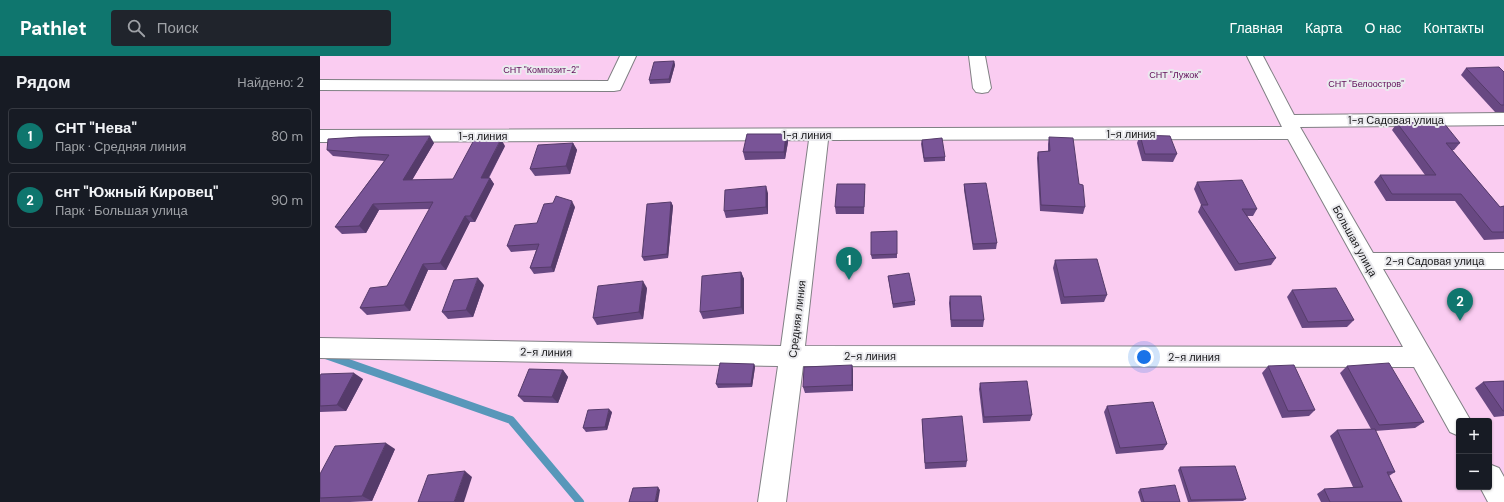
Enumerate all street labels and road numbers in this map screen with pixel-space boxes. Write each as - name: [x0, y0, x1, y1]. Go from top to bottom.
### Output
- street label: 1-я Садовая улица: [1348, 113, 1445, 127]
- street label: 1-я линия: [1106, 127, 1156, 141]
- street label: 1-я линия: [782, 128, 832, 142]
- street label: 1-я линия: [458, 129, 508, 143]
- street label: Большая улица: [1330, 203, 1381, 280]
- street label: 2-я Садовая улица: [1386, 254, 1485, 268]
- street label: Средняя линия: [785, 279, 809, 359]
- street label: 2-я линия: [520, 345, 572, 359]
- street label: 2-я линия: [844, 349, 896, 363]
- street label: 2-я линия: [1168, 350, 1220, 364]

